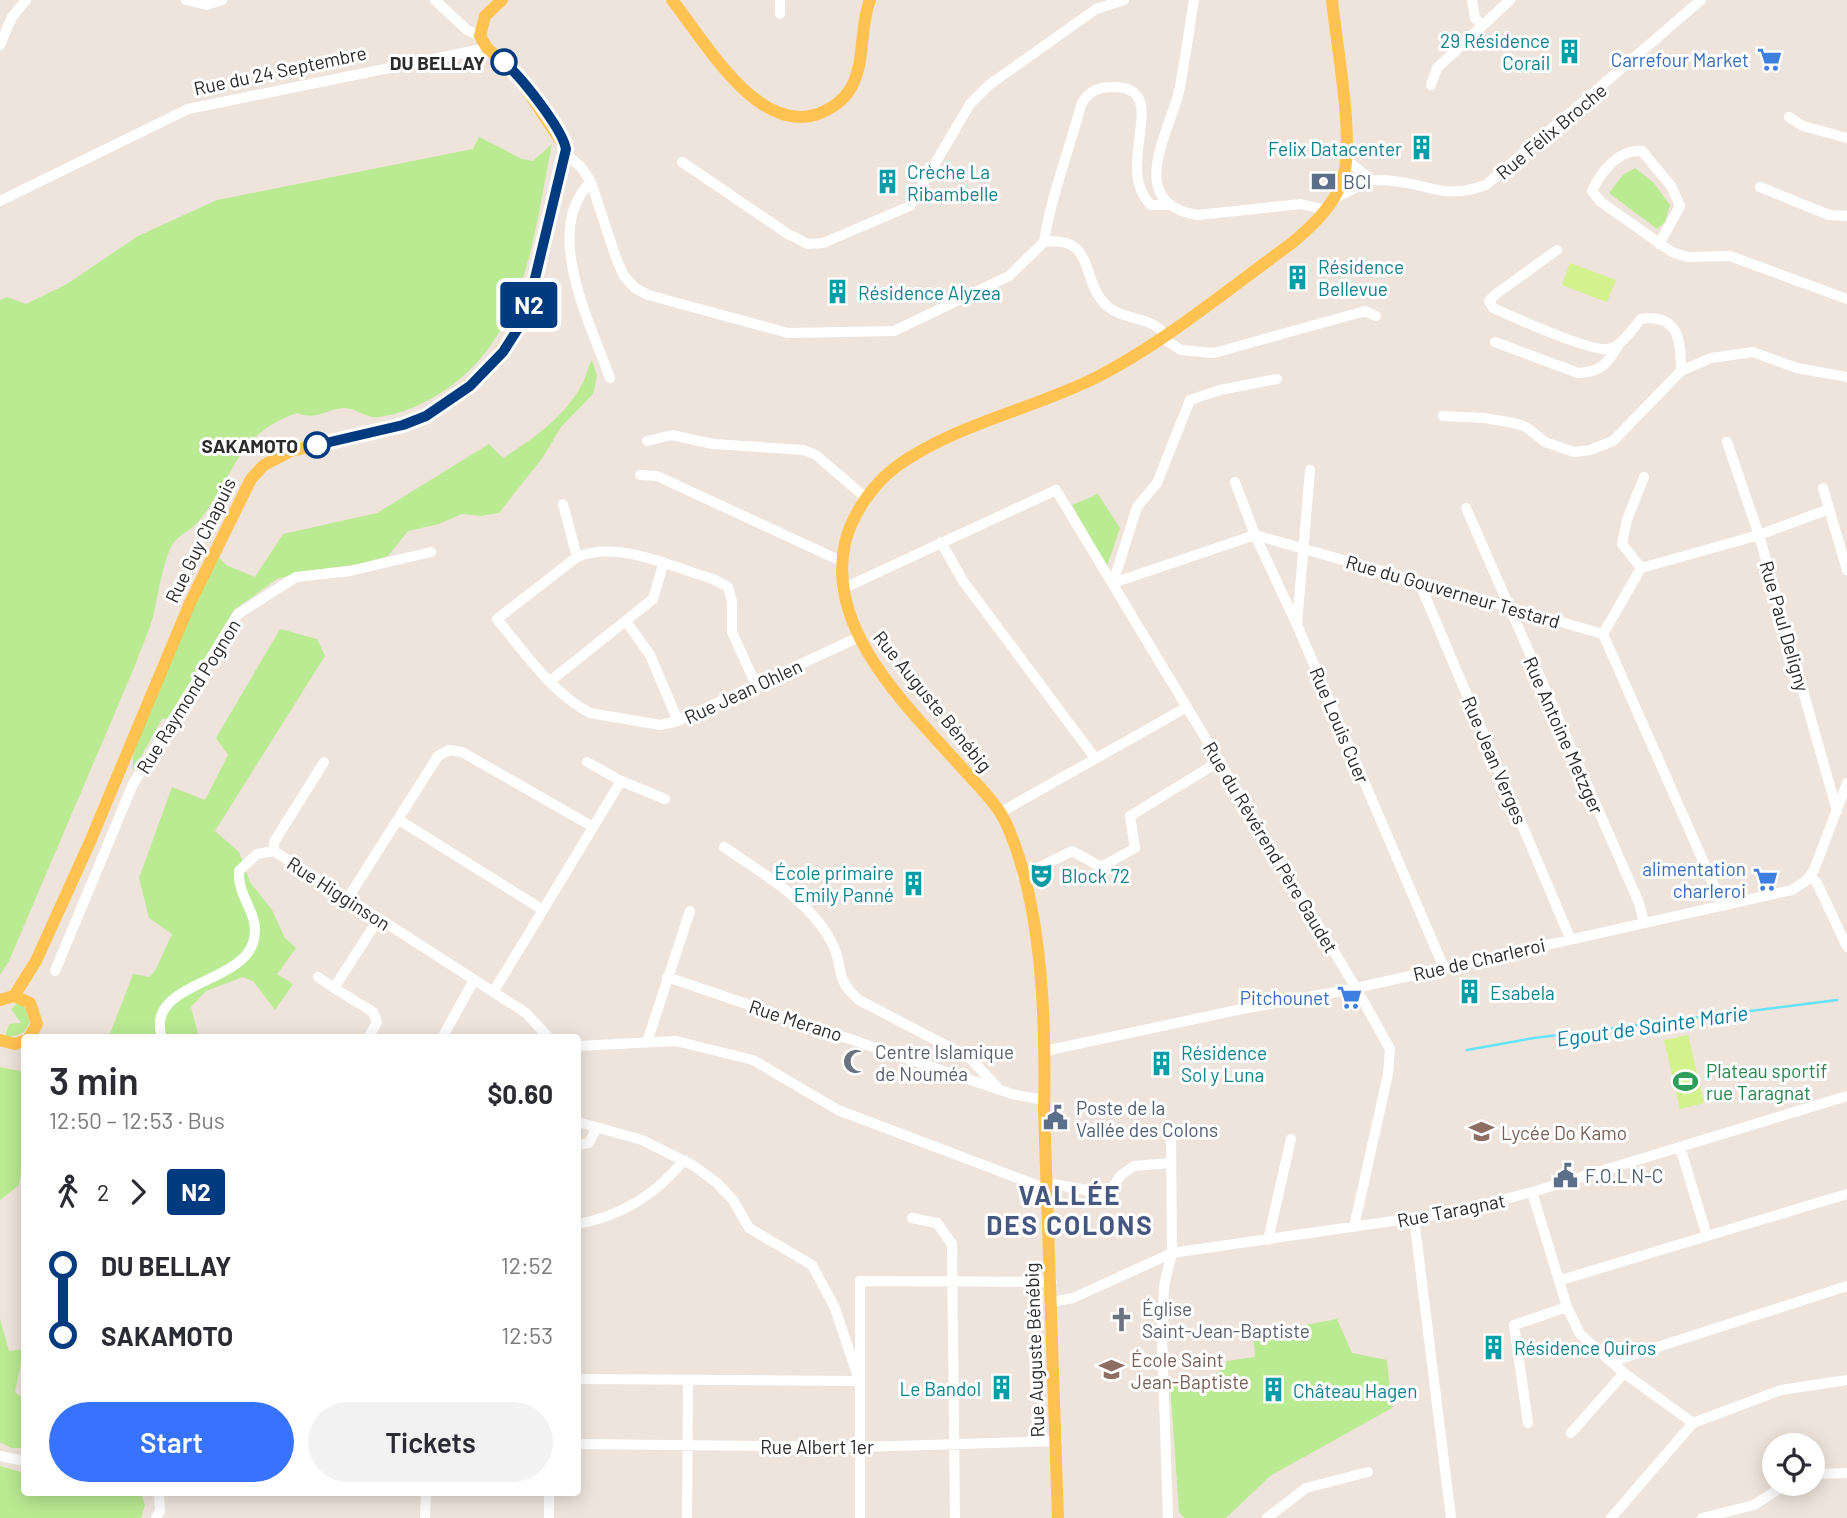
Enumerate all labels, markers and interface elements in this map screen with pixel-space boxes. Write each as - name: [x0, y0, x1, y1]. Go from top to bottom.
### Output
- place label: 29 Résidence Corail: [1440, 29, 1550, 74]
- building icon: 29 Résidence Corail: [1556, 37, 1584, 65]
- street label: Rue du 24 Septembre: [192, 40, 368, 100]
- supermarket icon: Carrefour Market: [1755, 45, 1783, 73]
- place label: Carrefour Market: [1611, 48, 1749, 71]
- marker: DU BELLAY: [491, 49, 517, 75]
- place label: DU BELLAY: [390, 51, 485, 74]
- street label: Rue Félix Broche: [1491, 78, 1611, 184]
- building icon: Felix Datacenter: [1408, 134, 1436, 162]
- place label: Felix Datacenter: [1268, 137, 1402, 160]
- place label: Crèche La Ribambelle: [907, 160, 999, 205]
- bank icon: BCI: [1309, 167, 1337, 195]
- building icon: Crèche La Ribambelle: [873, 168, 901, 196]
- place label: BCI: [1343, 170, 1371, 193]
- place label: Résidence Bellevue: [1318, 255, 1404, 300]
- building icon: Résidence Bellevue: [1284, 263, 1312, 291]
- building icon: Résidence Alyzea: [824, 278, 852, 306]
- place label: Résidence Alyzea: [858, 281, 1001, 304]
- line badge: N2: [498, 282, 560, 328]
- text: N2: [514, 290, 544, 319]
- marker: SAKAMOTO: [304, 432, 330, 458]
- place label: SAKAMOTO: [201, 434, 298, 457]
- street label: Rue Guy Chapuis: [160, 474, 240, 606]
- street label: Rue du Gouverneur Testard: [1343, 549, 1563, 633]
- street label: Rue Paul Deligny: [1755, 558, 1815, 694]
- street label: Rue Raymond Pognon: [131, 614, 245, 778]
- street label: Rue Auguste Bénébig: [869, 626, 997, 776]
- street label: Rue Antoine Metzger: [1519, 653, 1609, 817]
- street label: Rue Jean Ohlen: [680, 654, 806, 728]
- street label: Rue Louis Cuer: [1305, 664, 1375, 786]
- street label: Rue Jean Verges: [1458, 693, 1532, 827]
- street label: Rue du Révérend Père Gaudet: [1199, 737, 1343, 957]
- street label: Rue Higginson: [283, 851, 395, 935]
- place label: alimentation charleroi: [1642, 857, 1746, 902]
- place label: École primaire Emily Panné: [775, 861, 894, 906]
- theatre icon: Block 72: [1027, 861, 1055, 889]
- place label: Block 72: [1061, 864, 1130, 887]
- supermarket icon: alimentation charleroi: [1752, 865, 1780, 893]
- building icon: École primaire Emily Panné: [900, 869, 928, 897]
- street label: Rue de Charleroi: [1411, 933, 1547, 985]
- building icon: Esabela: [1456, 978, 1484, 1006]
- place label: Esabela: [1490, 981, 1555, 1004]
- supermarket icon: Pitchounet: [1336, 983, 1364, 1011]
- place label: Pitchounet: [1240, 986, 1330, 1009]
- street label: Rue Merano: [747, 994, 845, 1046]
- water label: Egout de Sainte Marie: [1555, 999, 1749, 1051]
- place label: Centre Islamique de Nouméa: [875, 1040, 1014, 1085]
- place label: Résidence Sol y Luna: [1181, 1041, 1267, 1086]
- mosque icon: Centre Islamique de Nouméa: [841, 1048, 869, 1076]
- building icon: Résidence Sol y Luna: [1147, 1049, 1175, 1077]
- text: 3 min: [49, 1057, 139, 1103]
- place label: Plateau sportif rue Taragnat: [1706, 1059, 1827, 1104]
- sports icon: Plateau sportif rue Taragnat: [1672, 1067, 1700, 1095]
- text: $0.60: [488, 1078, 553, 1109]
- place label: Poste de la Vallée des Colons: [1076, 1096, 1218, 1141]
- public building icon: Poste de la Vallée des Colons: [1042, 1104, 1070, 1132]
- text: 12:50 – 12:53 · Bus: [49, 1106, 225, 1134]
- school or university icon: Lycée Do Kamo: [1467, 1118, 1495, 1146]
- place label: Lycée Do Kamo: [1501, 1121, 1627, 1144]
- public building icon: F.O.L N-C: [1551, 1161, 1579, 1189]
- place label: F.O.L N-C: [1585, 1164, 1663, 1187]
- icon: walk: [49, 1173, 87, 1211]
- icon: forward: [119, 1173, 157, 1211]
- text: N2: [181, 1177, 211, 1206]
- text: 2: [97, 1178, 109, 1206]
- district label: VALLÉE DES COLONS: [986, 1179, 1154, 1240]
- street label: Rue Taragnat: [1395, 1188, 1507, 1232]
- text: DU BELLAY: [101, 1250, 231, 1281]
- text: 12:52: [501, 1251, 553, 1279]
- street label: Rue Auguste Bénébig: [1019, 1262, 1049, 1438]
- place label: Église Saint-Jean-Baptiste: [1142, 1297, 1310, 1342]
- church icon: Église Saint-Jean-Baptiste: [1108, 1305, 1136, 1333]
- text: SAKAMOTO: [101, 1320, 233, 1351]
- text: 12:53: [501, 1321, 553, 1349]
- building icon: Résidence Quiros: [1480, 1333, 1508, 1361]
- place label: Résidence Quiros: [1514, 1336, 1656, 1359]
- place label: École Saint Jean-Baptiste: [1131, 1348, 1249, 1393]
- school or university icon: École Saint Jean-Baptiste: [1097, 1356, 1125, 1384]
- building icon: Le Bandol: [987, 1374, 1015, 1402]
- building icon: Château Hagen: [1259, 1376, 1287, 1404]
- place label: Le Bandol: [900, 1377, 981, 1400]
- place label: Château Hagen: [1293, 1379, 1418, 1402]
- button: Start: [49, 1402, 294, 1482]
- button: Tickets: [308, 1402, 553, 1482]
- map controls: [1762, 1433, 1825, 1496]
- button: locate: [1762, 1433, 1825, 1496]
- street label: Rue Albert 1er: [760, 1435, 874, 1458]

